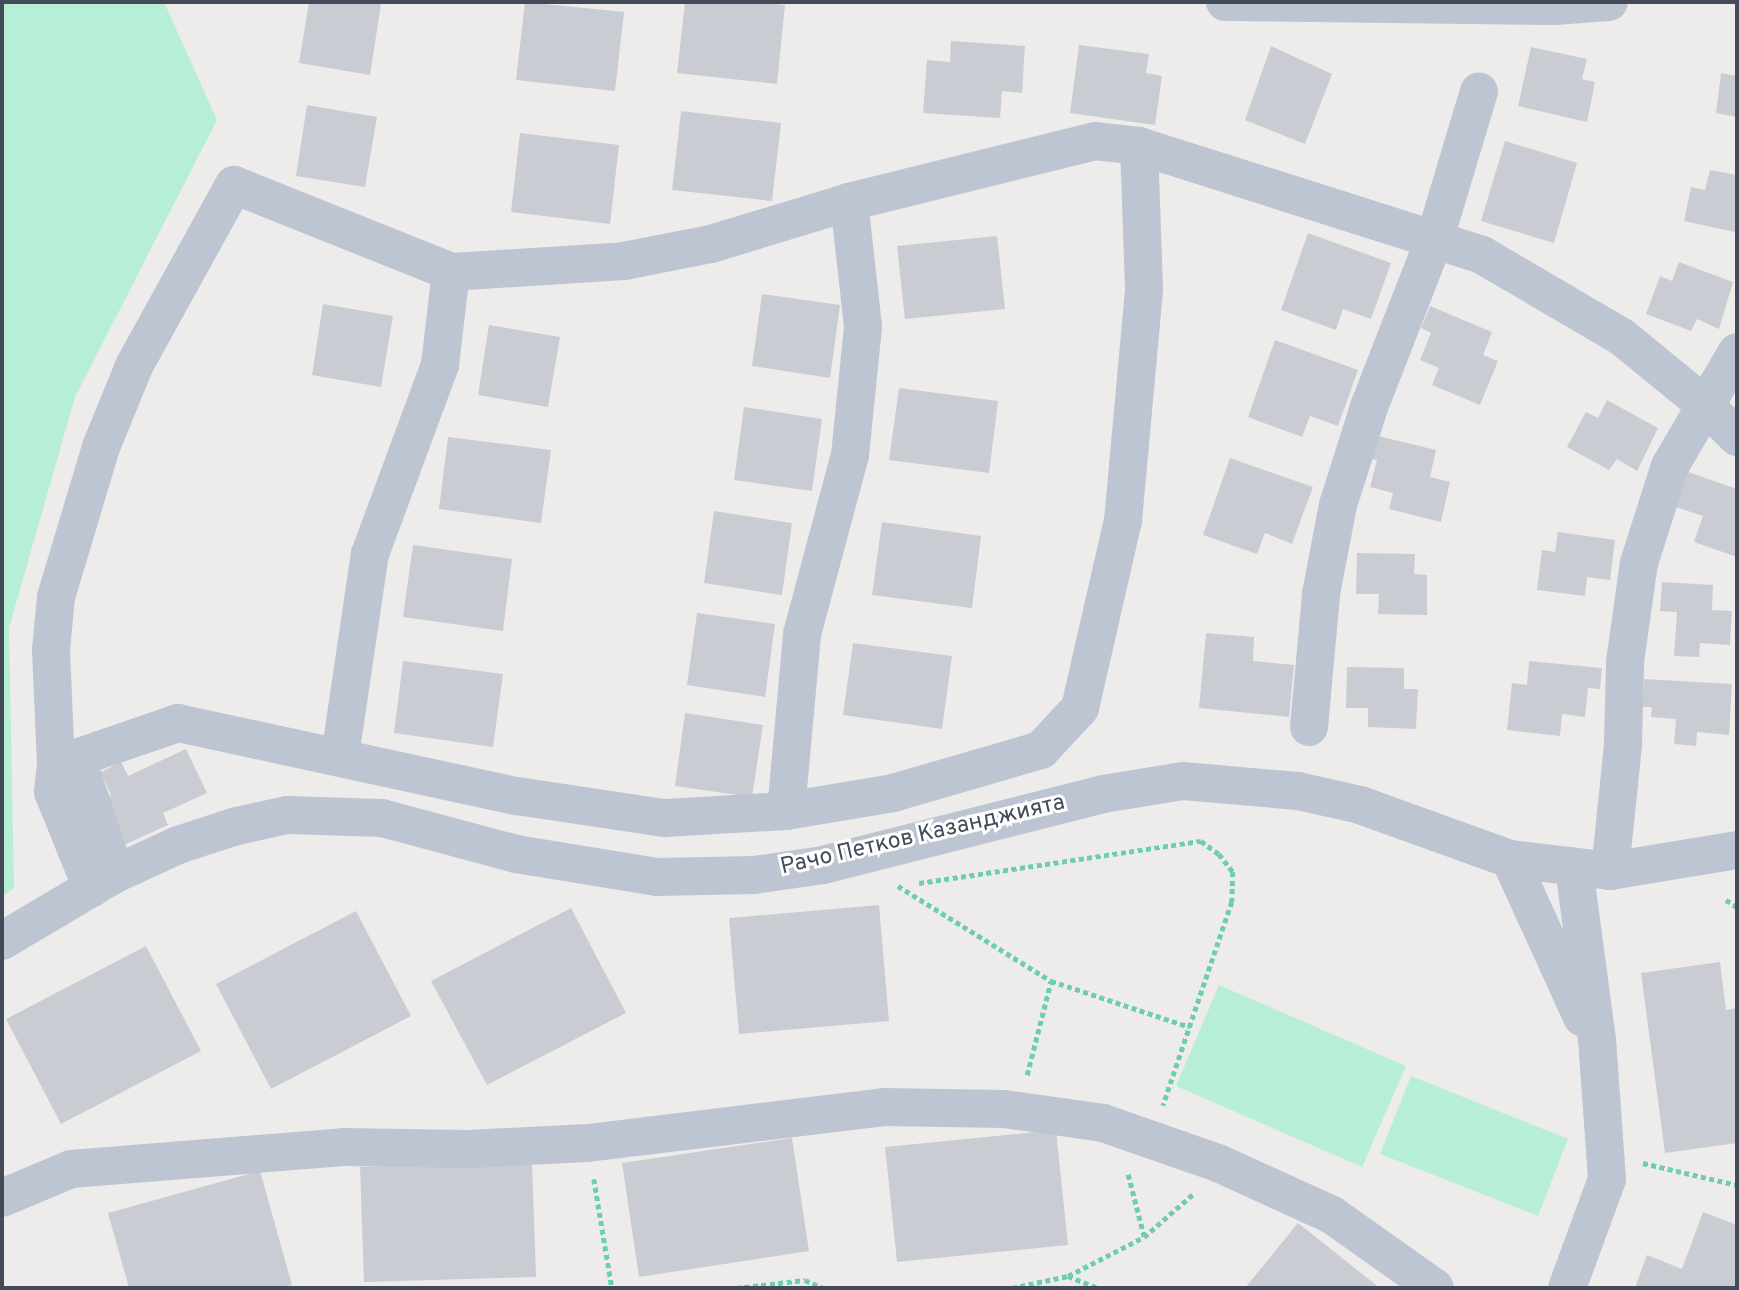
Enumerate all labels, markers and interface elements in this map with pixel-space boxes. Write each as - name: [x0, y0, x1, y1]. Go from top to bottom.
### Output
- street label: Рачо Петков Казанджията: [778, 790, 1068, 882]

